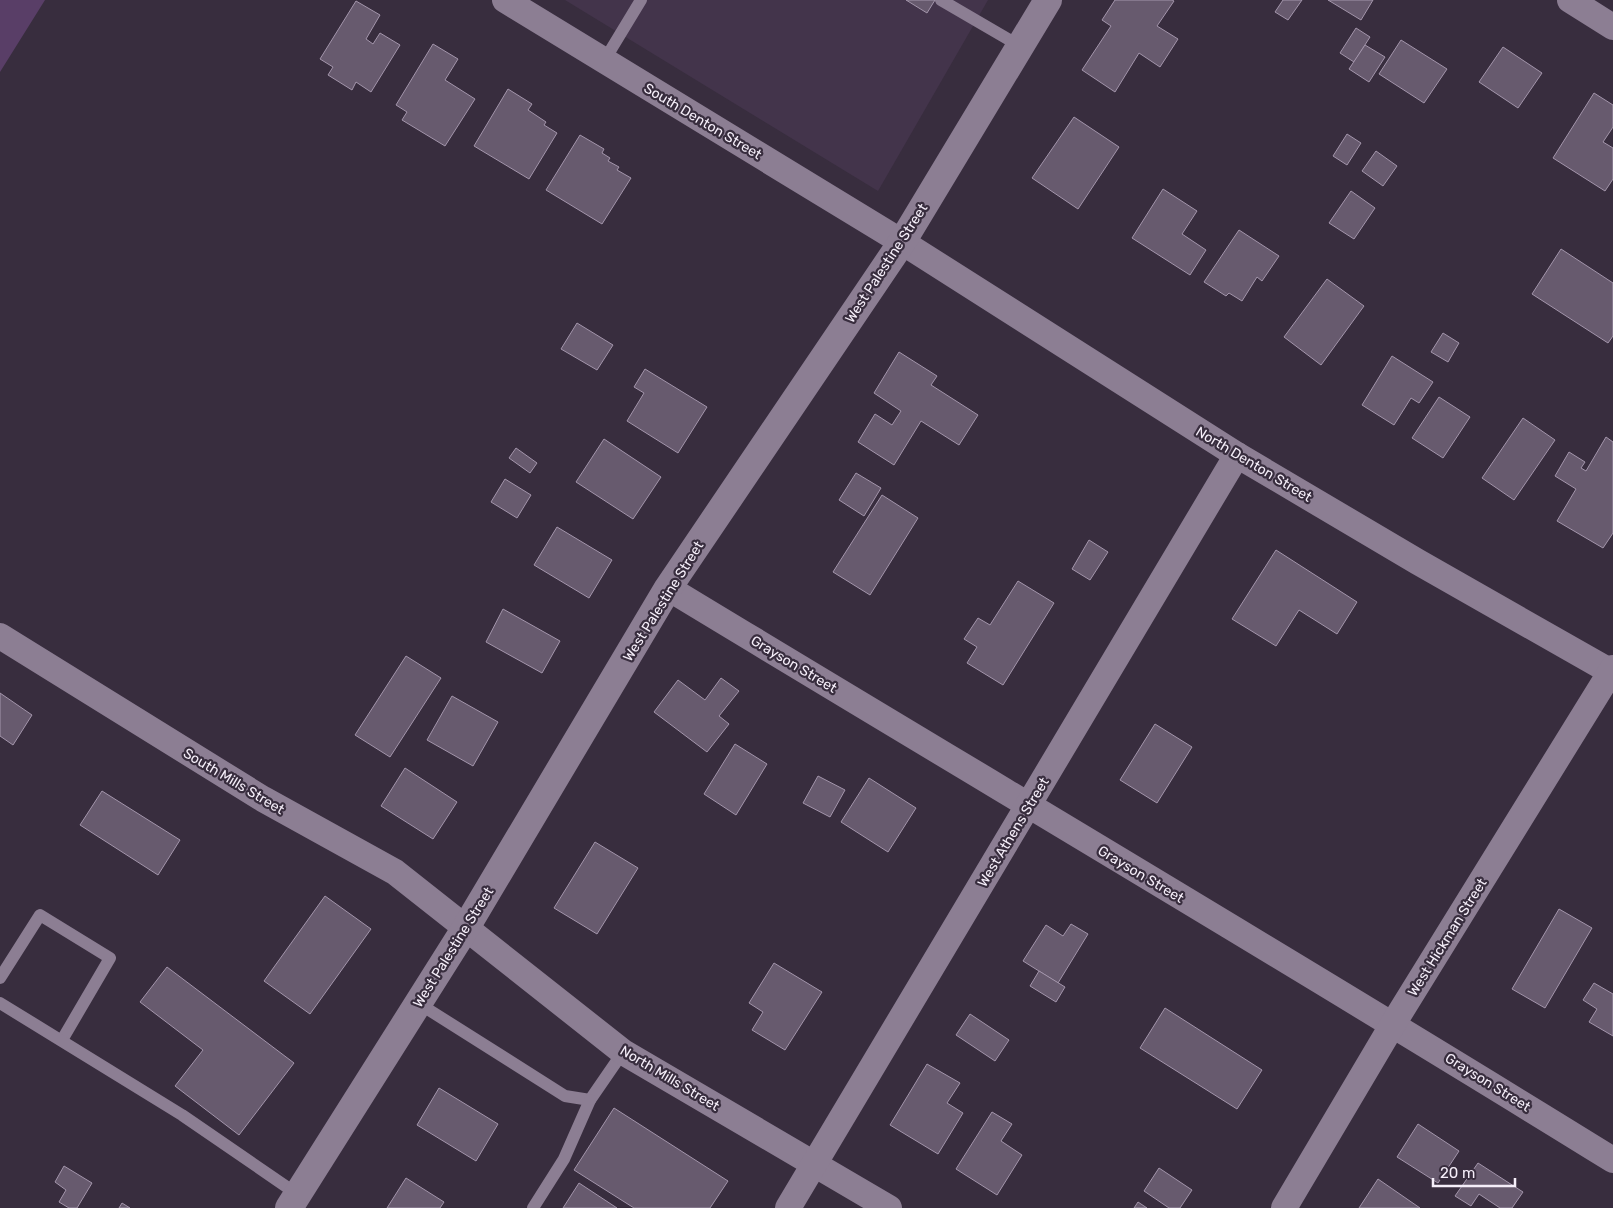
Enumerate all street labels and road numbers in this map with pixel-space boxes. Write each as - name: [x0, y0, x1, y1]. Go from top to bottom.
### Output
- street label: South Denton Street: [641, 80, 765, 164]
- street label: West Palestine Street: [841, 200, 932, 326]
- street label: North Denton Street: [1193, 423, 1315, 506]
- street label: West Palestine Street: [619, 537, 708, 665]
- street label: Grayson Street: [748, 632, 840, 697]
- street label: South Mills Street: [180, 745, 288, 819]
- street label: West Athens Street: [974, 774, 1053, 890]
- street label: Grayson Street: [1095, 842, 1187, 907]
- street label: West Hickman Street: [1404, 875, 1491, 999]
- street label: West Palestine Street: [409, 883, 498, 1011]
- street label: North Mills Street: [617, 1042, 723, 1115]
- street label: Grayson Street: [1442, 1049, 1534, 1116]

